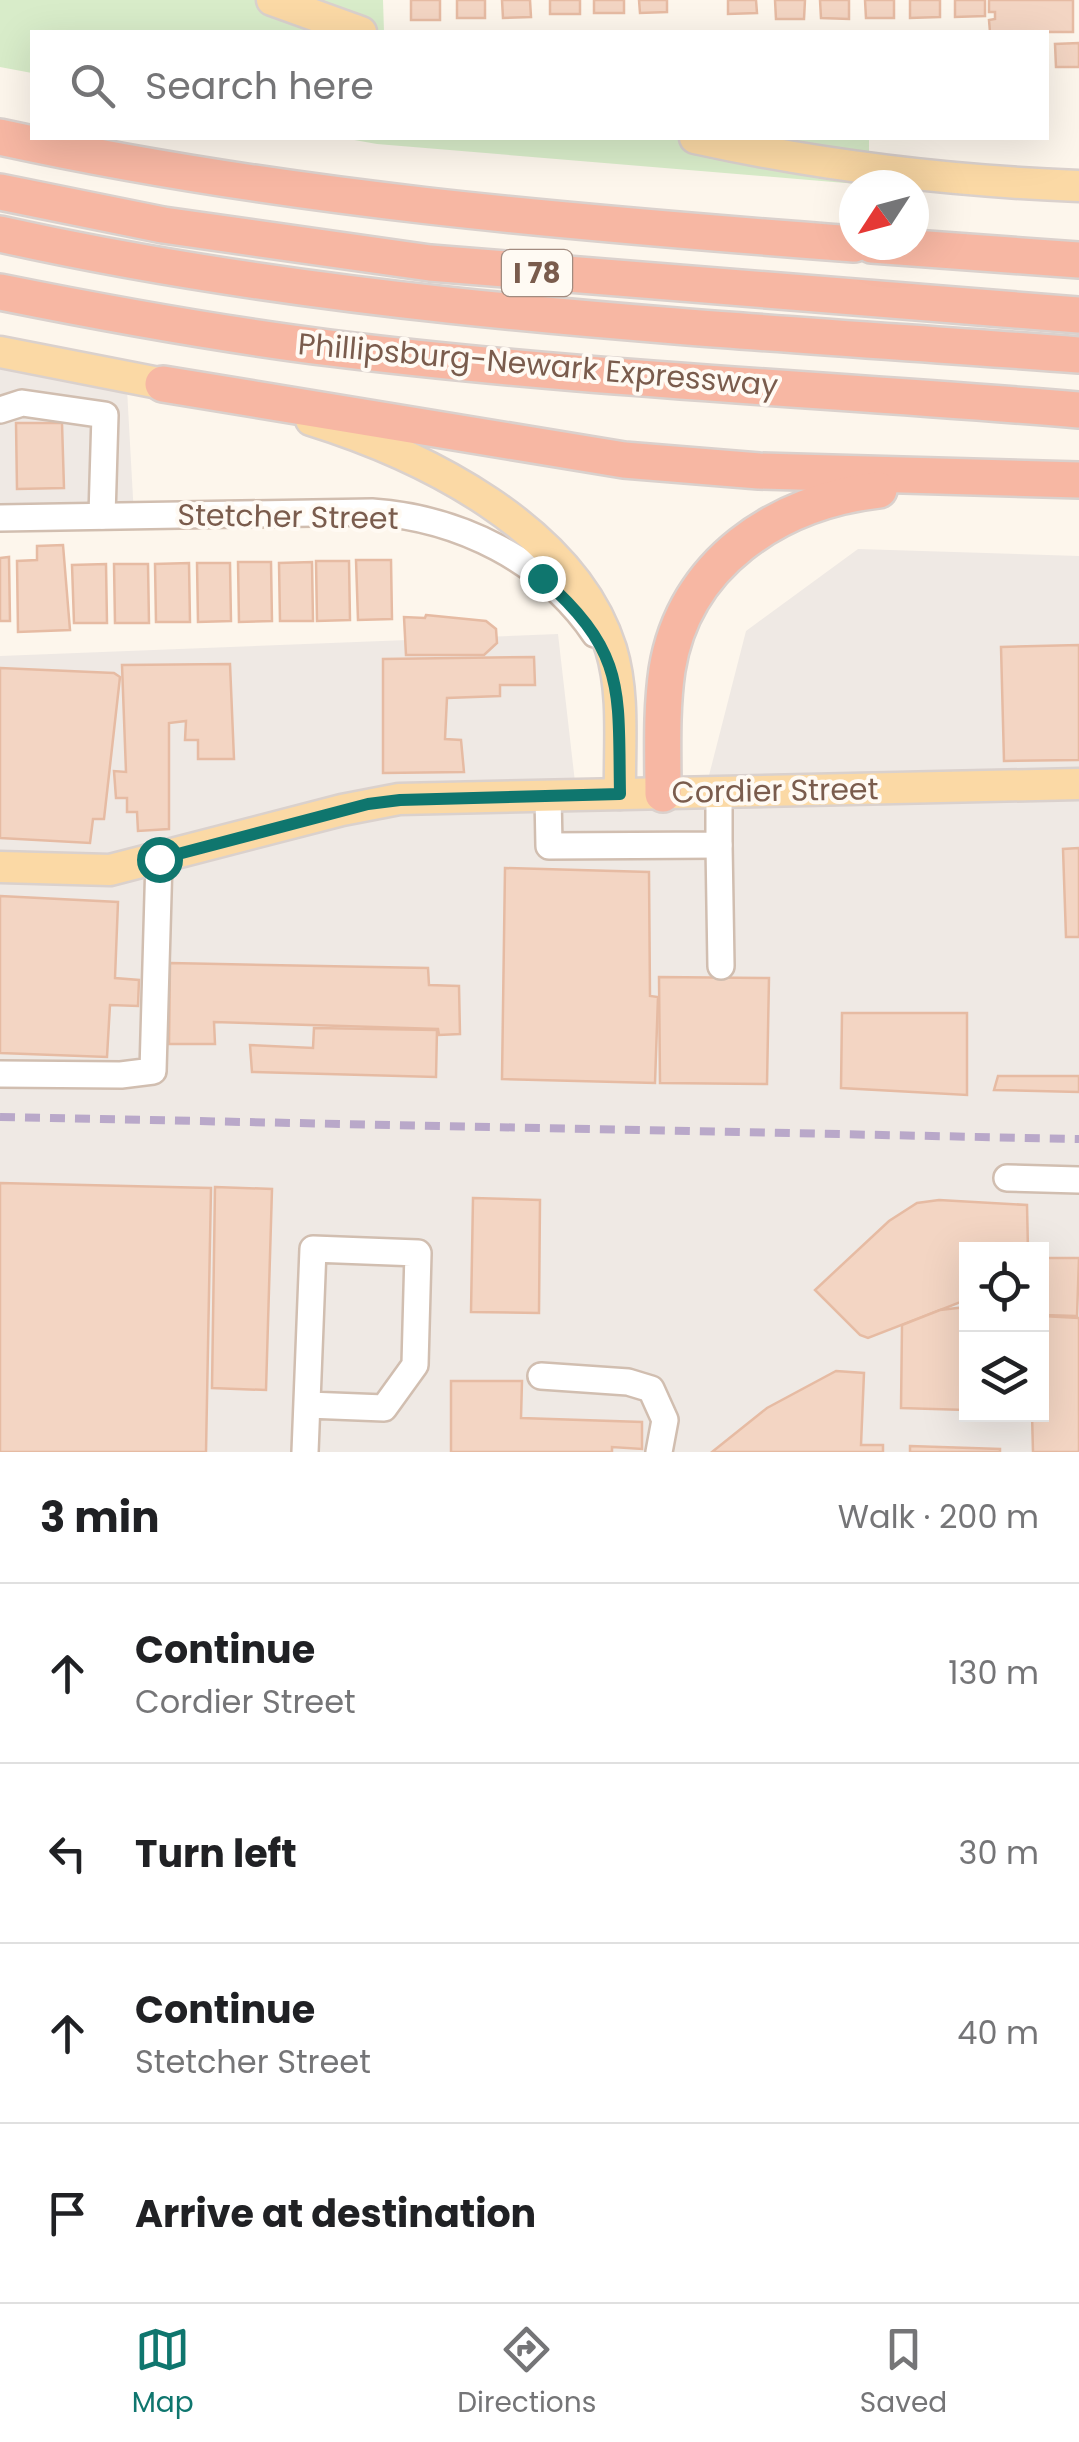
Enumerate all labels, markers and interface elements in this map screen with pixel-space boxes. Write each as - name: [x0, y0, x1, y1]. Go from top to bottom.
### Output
- search box: [30, 30, 1049, 140]
- icon: search: [65, 58, 120, 113]
- text: Search here: [145, 59, 374, 112]
- north arrow: [839, 170, 929, 260]
- road number: I 78: [502, 250, 572, 296]
- street label: Phillipsburg-Newark Expressway: [296, 322, 780, 407]
- street label: Stetcher Street: [177, 493, 399, 540]
- route end: [520, 556, 566, 602]
- street label: Cordier Street: [671, 767, 879, 814]
- route start: [137, 837, 183, 883]
- map controls: [959, 1242, 1049, 1422]
- button: locate: [959, 1242, 1049, 1332]
- button: layers: [959, 1332, 1049, 1422]
- text: 3 min: [40, 1488, 160, 1547]
- text: Walk · 200 m: [838, 1494, 1039, 1539]
- text: Continue: [135, 1623, 315, 1676]
- icon: ahead: [40, 1646, 95, 1701]
- text: 130 m: [948, 1650, 1039, 1695]
- text: Cordier Street: [135, 1679, 356, 1724]
- icon: left: [40, 1826, 95, 1881]
- text: Turn left: [135, 1827, 297, 1880]
- text: 30 m: [959, 1830, 1039, 1875]
- text: Continue: [135, 1983, 315, 2036]
- icon: ahead: [40, 2006, 95, 2061]
- text: 40 m: [957, 2010, 1039, 2055]
- text: Stetcher Street: [135, 2039, 371, 2084]
- icon: arrive: [40, 2186, 95, 2241]
- text: Arrive at destination: [135, 2187, 536, 2240]
- tab: Map: [132, 2322, 194, 2424]
- tab: Directions: [457, 2322, 596, 2424]
- tab: Saved: [860, 2322, 947, 2424]

